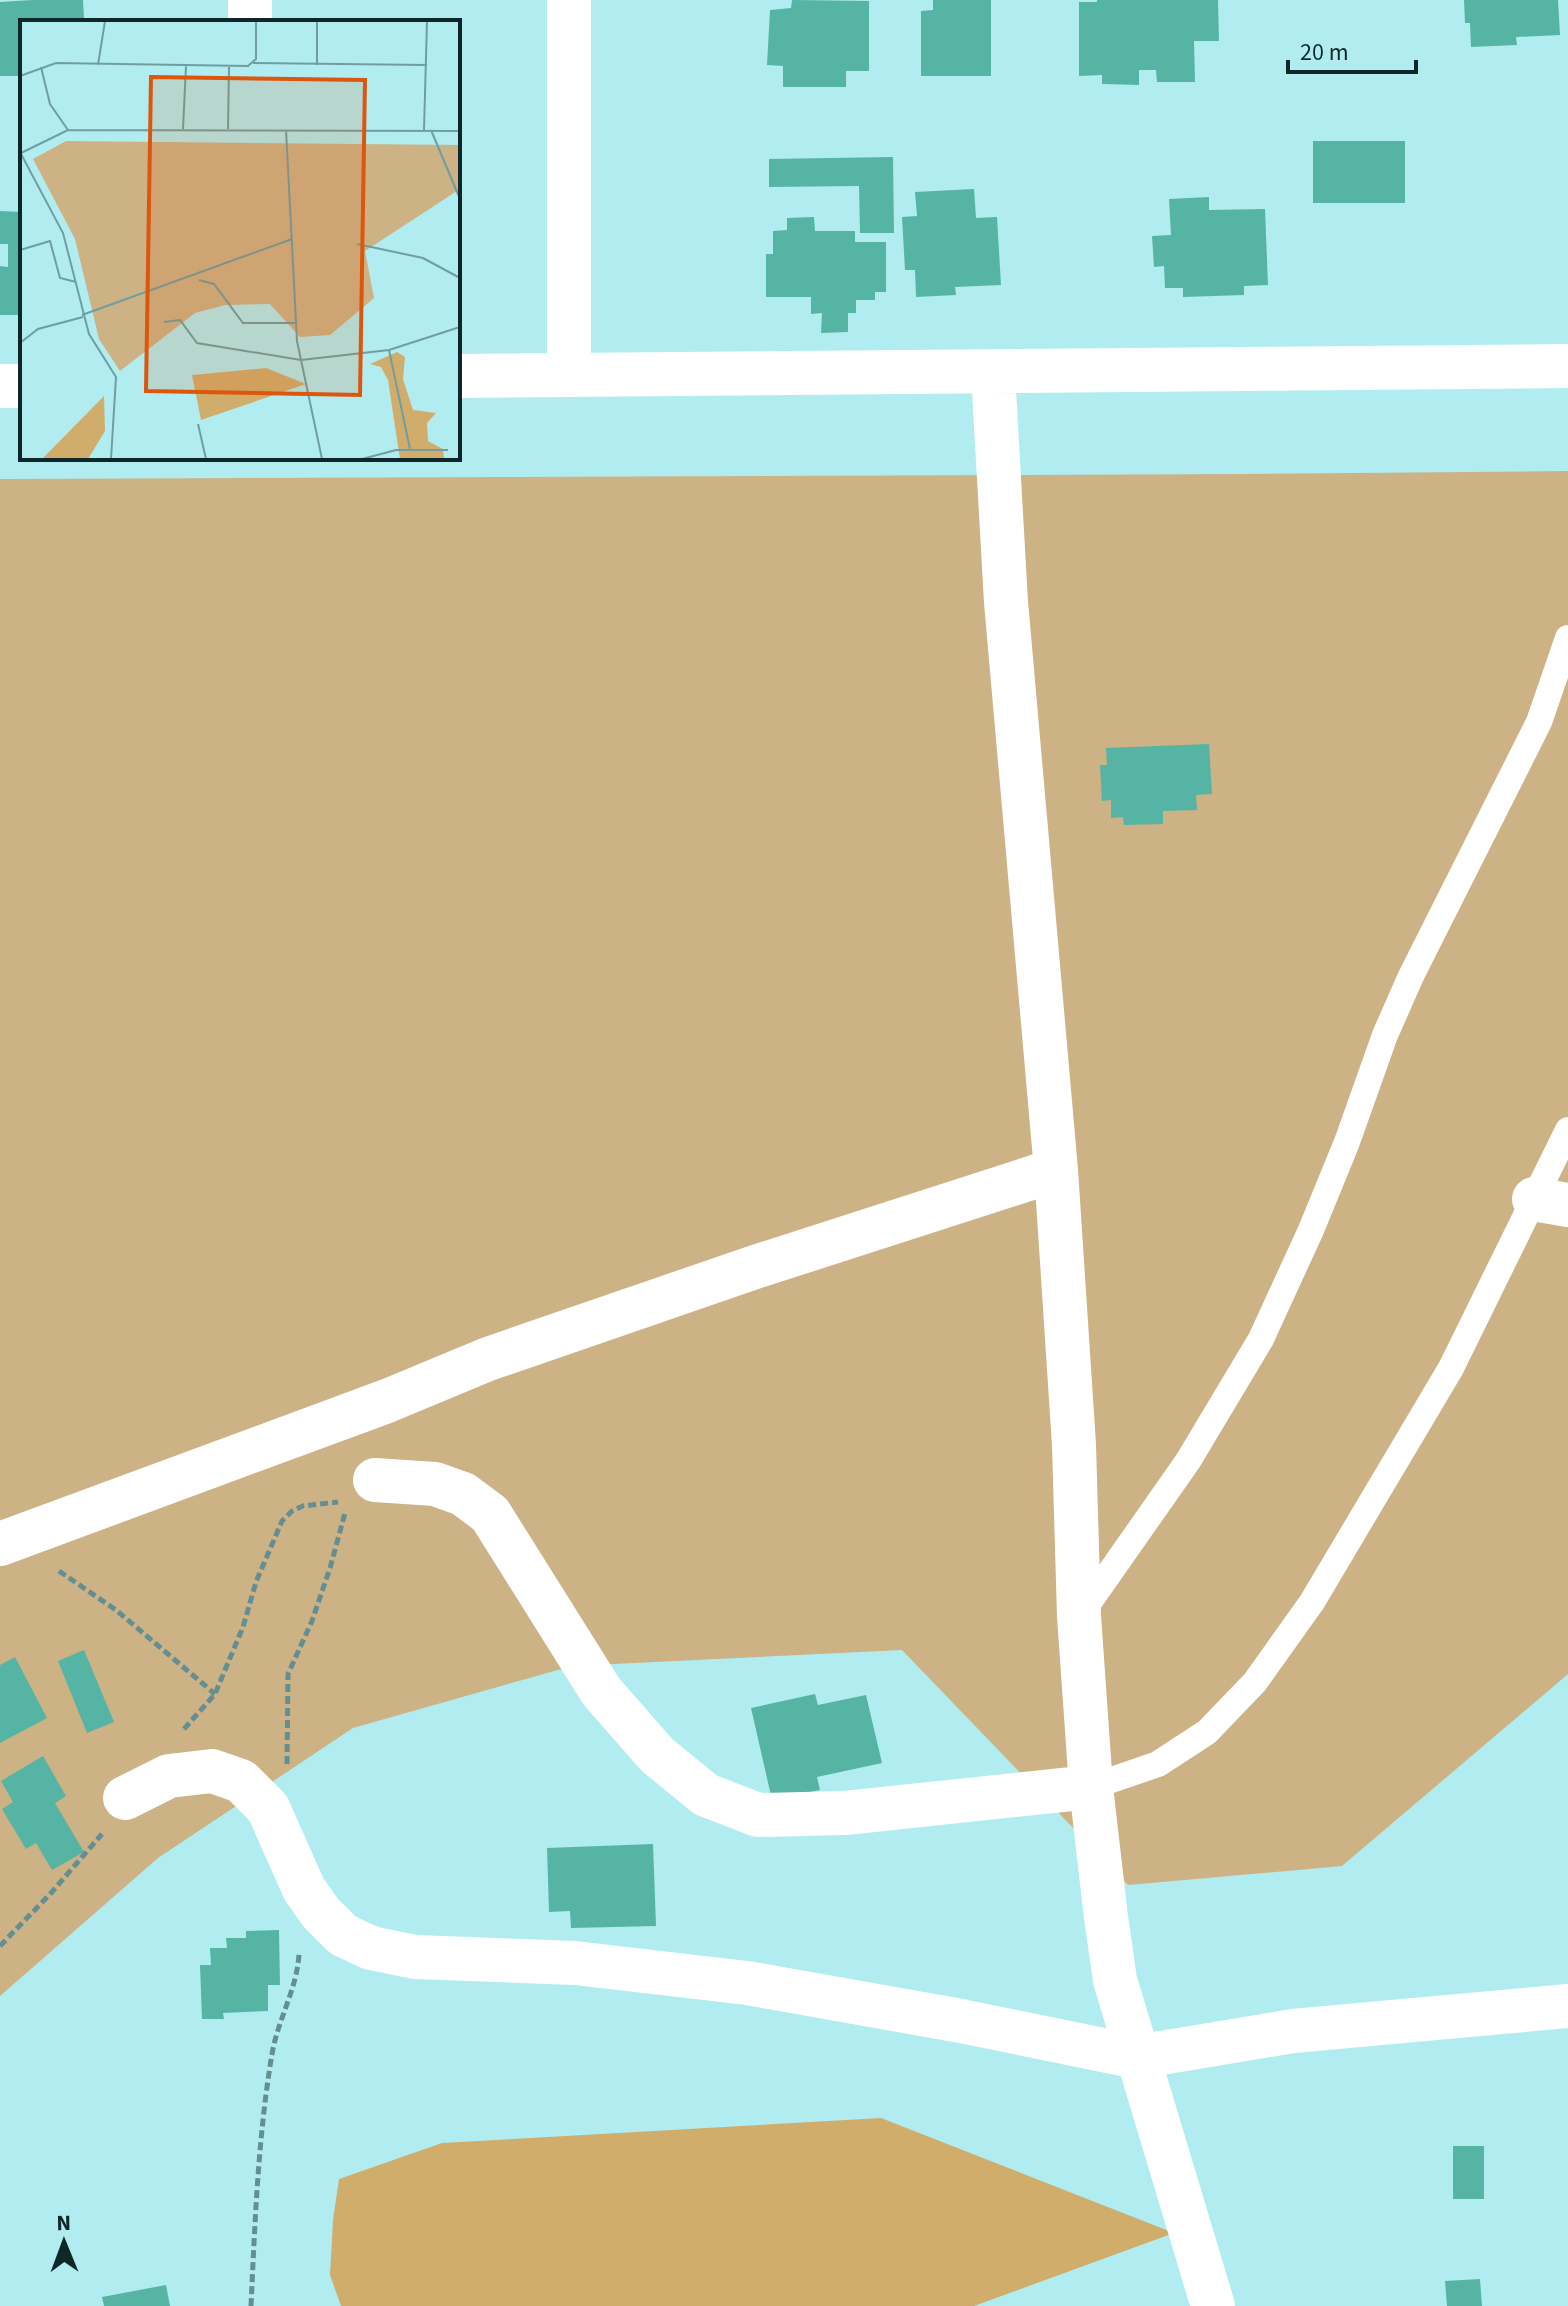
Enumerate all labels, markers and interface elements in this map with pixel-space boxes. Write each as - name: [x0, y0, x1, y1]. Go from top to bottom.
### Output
- inset map: [20, 20, 460, 460]
- scale bar: [1288, 24, 1416, 74]
- text: 20 m: [1300, 35, 1349, 70]
- north arrow: [24, 2202, 104, 2282]
- text: N: [56, 2207, 71, 2239]

